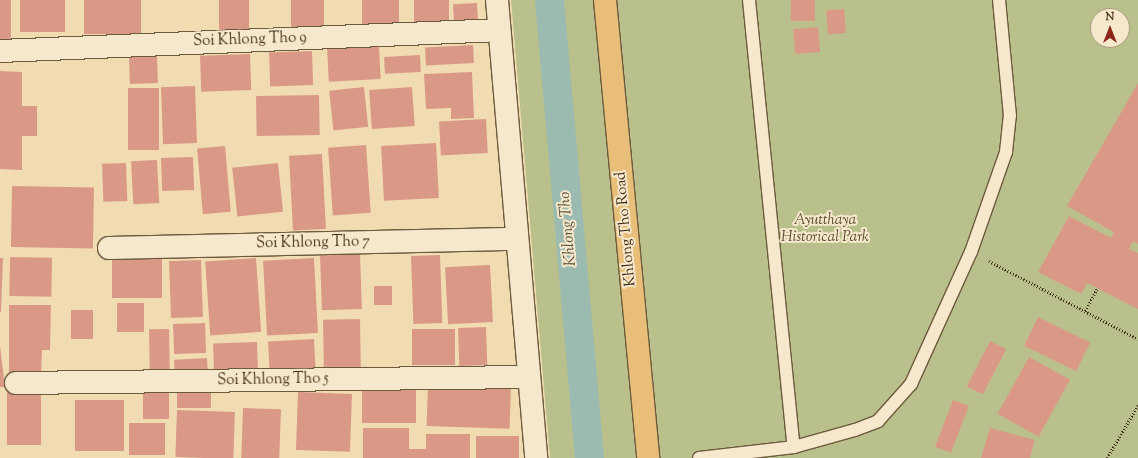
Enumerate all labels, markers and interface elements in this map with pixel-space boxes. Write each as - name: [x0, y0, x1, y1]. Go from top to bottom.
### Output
- north arrow: [1090, 8, 1130, 48]
- text: N: [1106, 9, 1114, 25]
- street label: Soi Khlong Tho 9: [193, 29, 307, 51]
- street label: Khlong Tho Road: [612, 171, 640, 287]
- water label: Khlong Tho: [556, 191, 582, 267]
- park label: Ayutthaya Historical Park: [781, 211, 869, 246]
- street label: Soi Khlong Tho 7: [256, 233, 370, 253]
- street label: Soi Khlong Tho 5: [217, 370, 329, 390]

